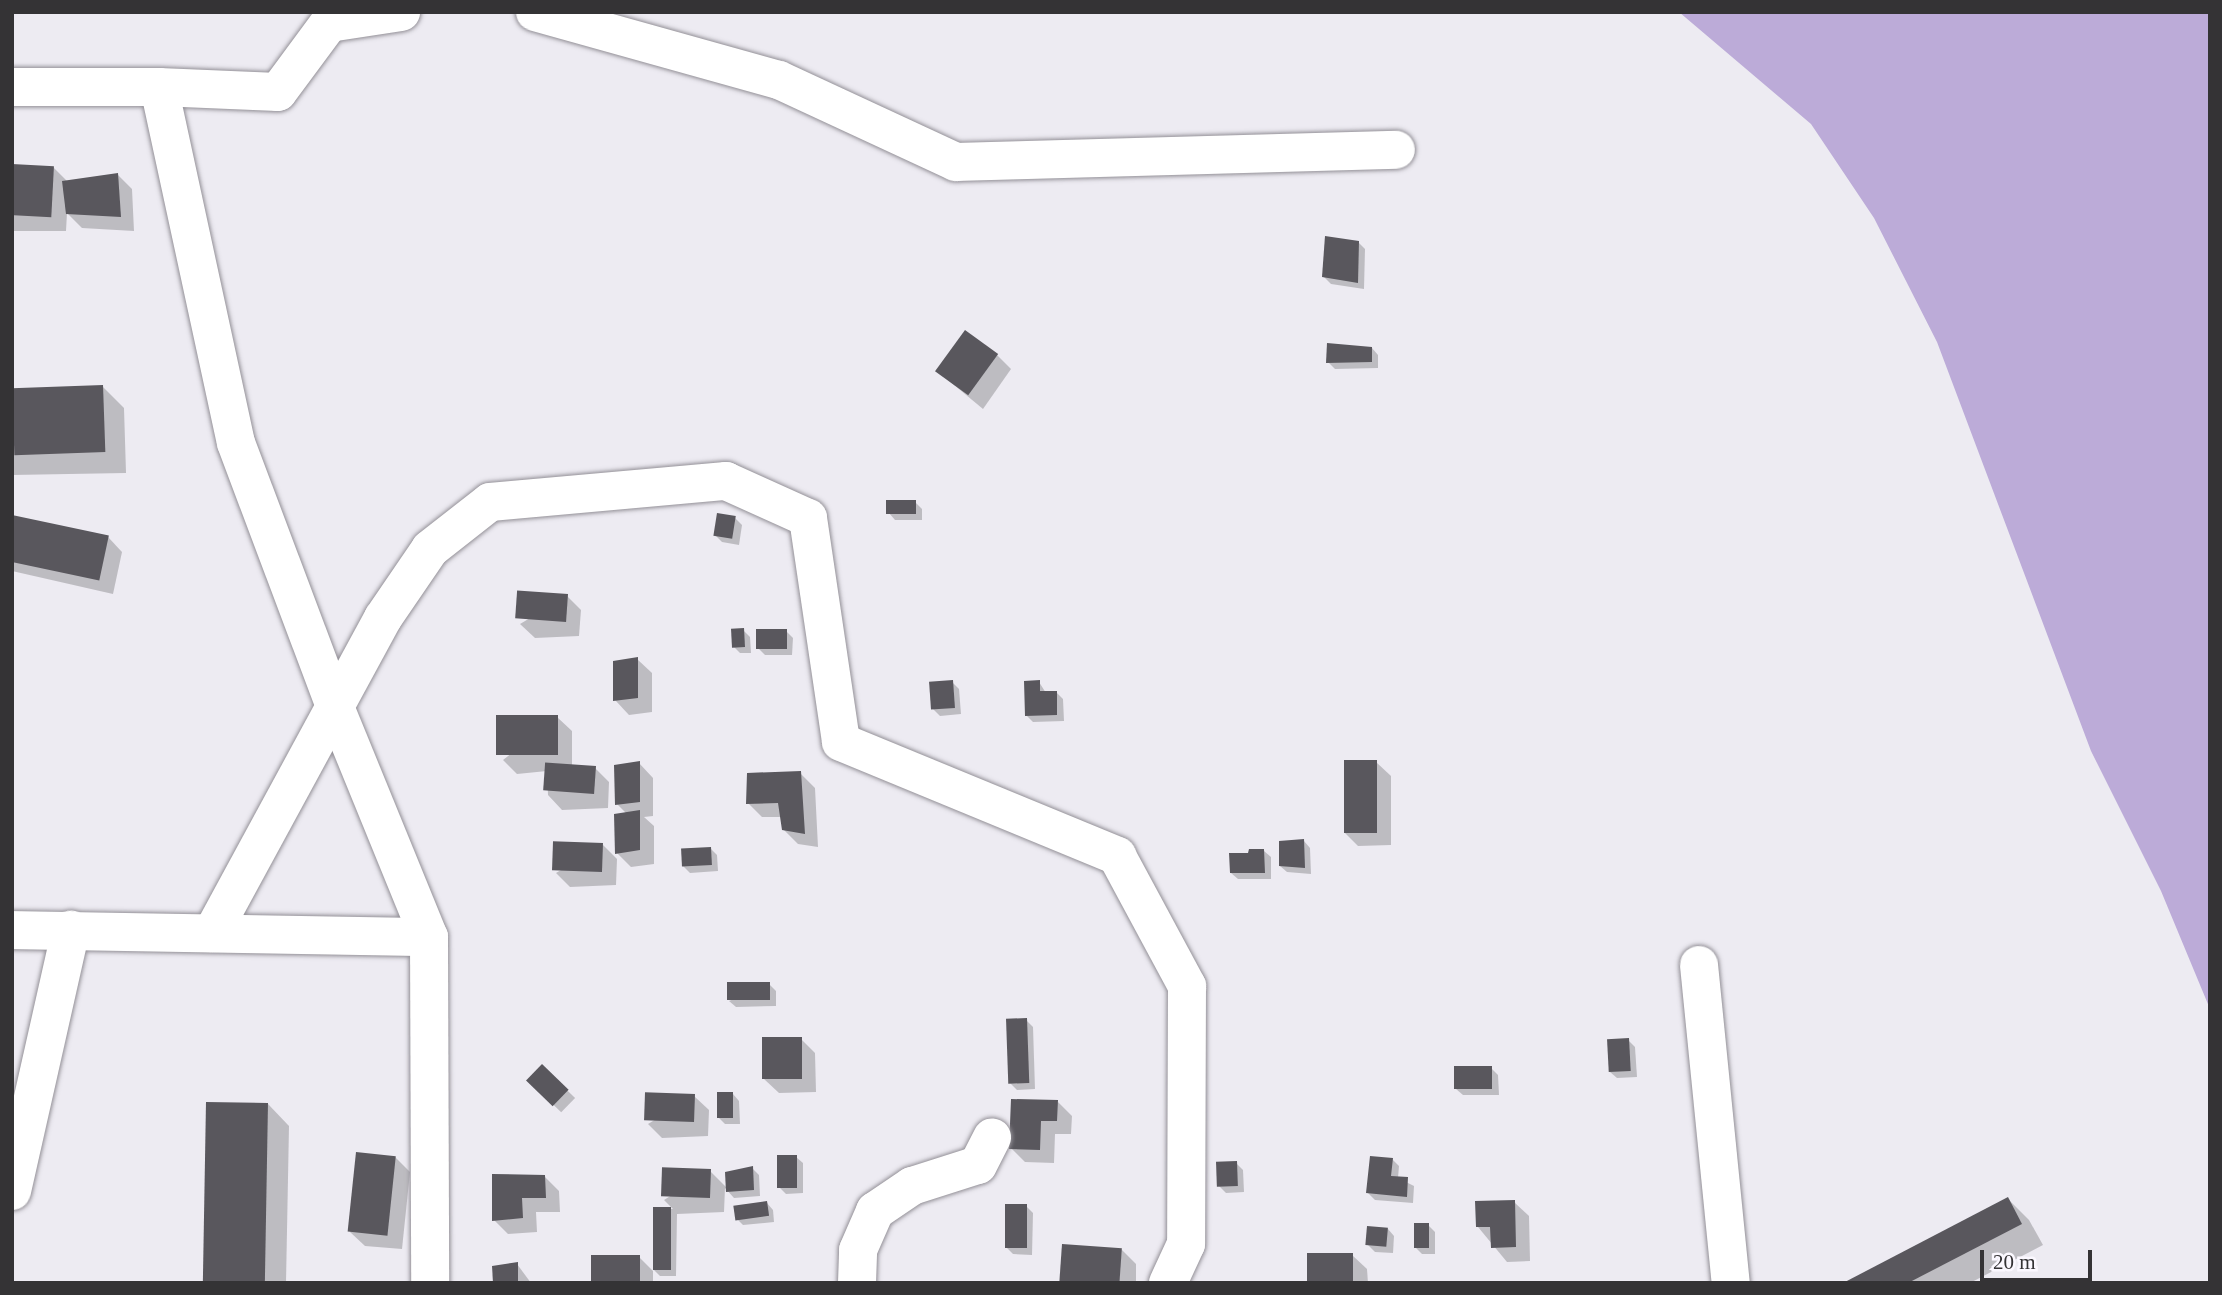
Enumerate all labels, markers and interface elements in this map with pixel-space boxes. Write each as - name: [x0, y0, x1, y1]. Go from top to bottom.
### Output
- scale bar: [1984, 1236, 2096, 1280]
- text: 20 m: [1993, 1250, 2036, 1274]

